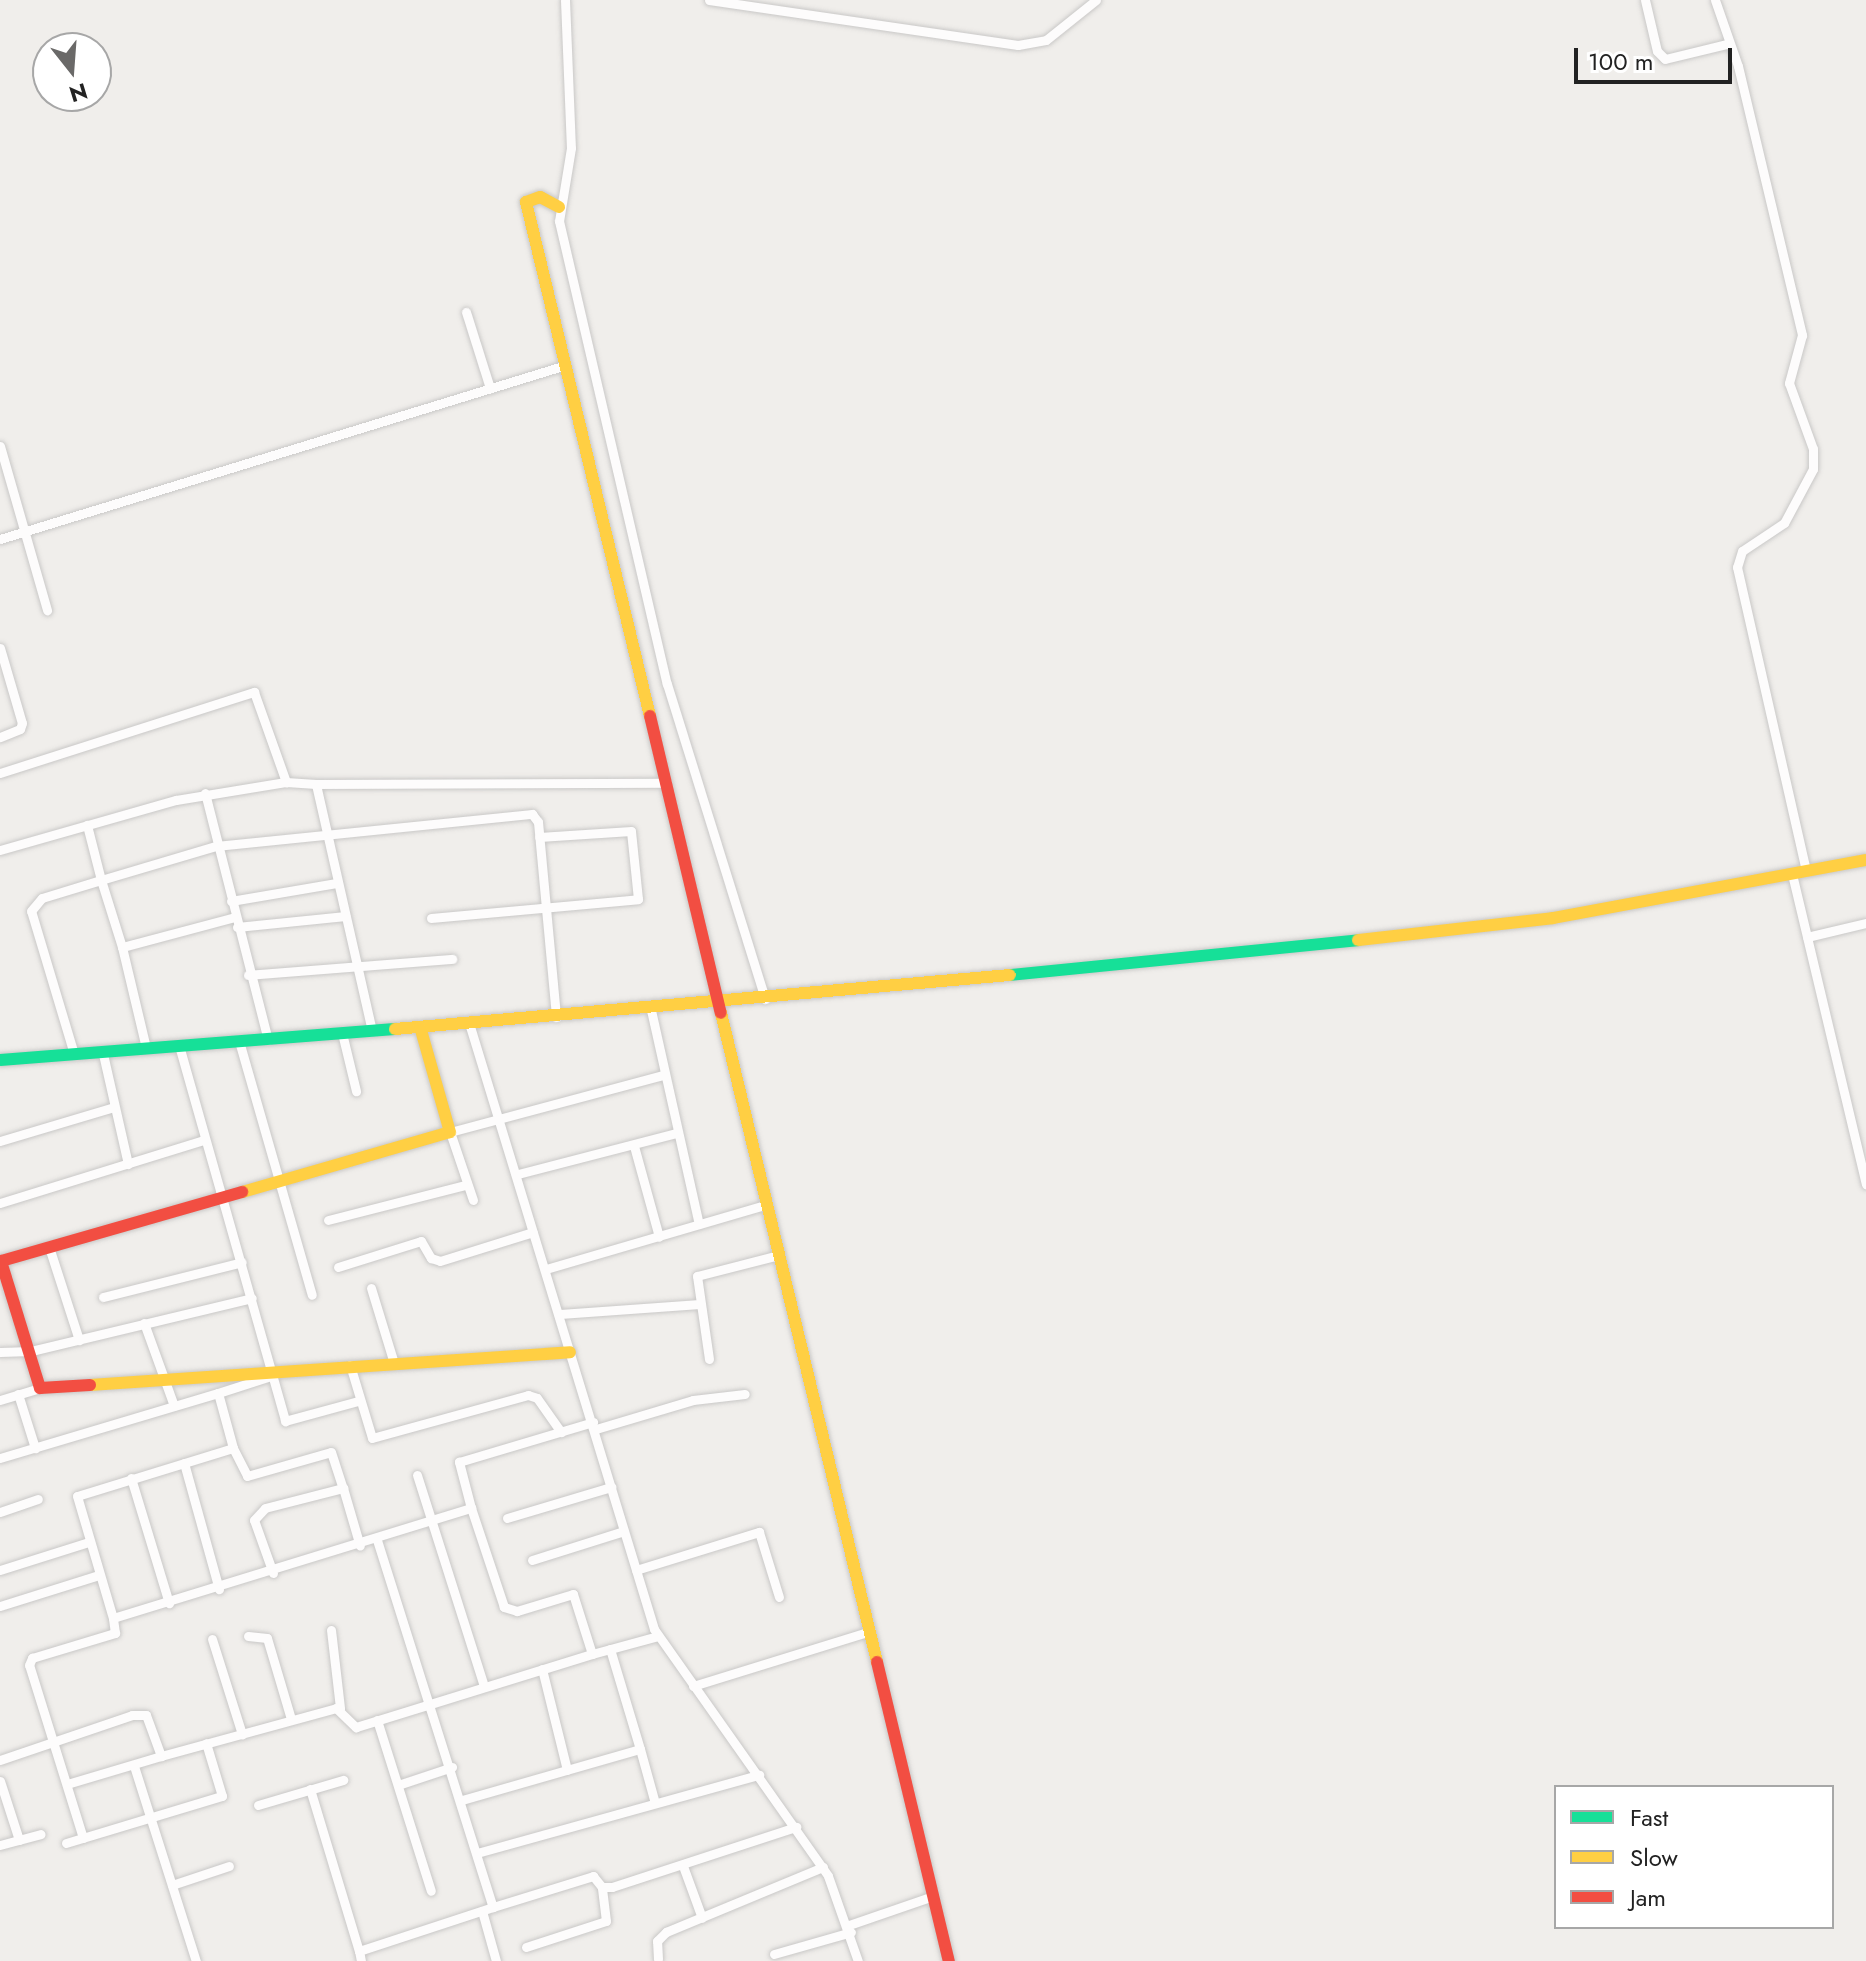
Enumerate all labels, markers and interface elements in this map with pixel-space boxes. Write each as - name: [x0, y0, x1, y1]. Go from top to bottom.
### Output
- north arrow: [32, 32, 112, 112]
- scale bar: [1578, 32, 1736, 82]
- text: 100 m: [1588, 44, 1654, 79]
- text: N: [65, 75, 91, 111]
- legend: [1554, 1785, 1834, 1929]
- text: Fast: [1630, 1800, 1668, 1835]
- text: Slow: [1630, 1840, 1678, 1875]
- text: Jam: [1630, 1880, 1666, 1915]

